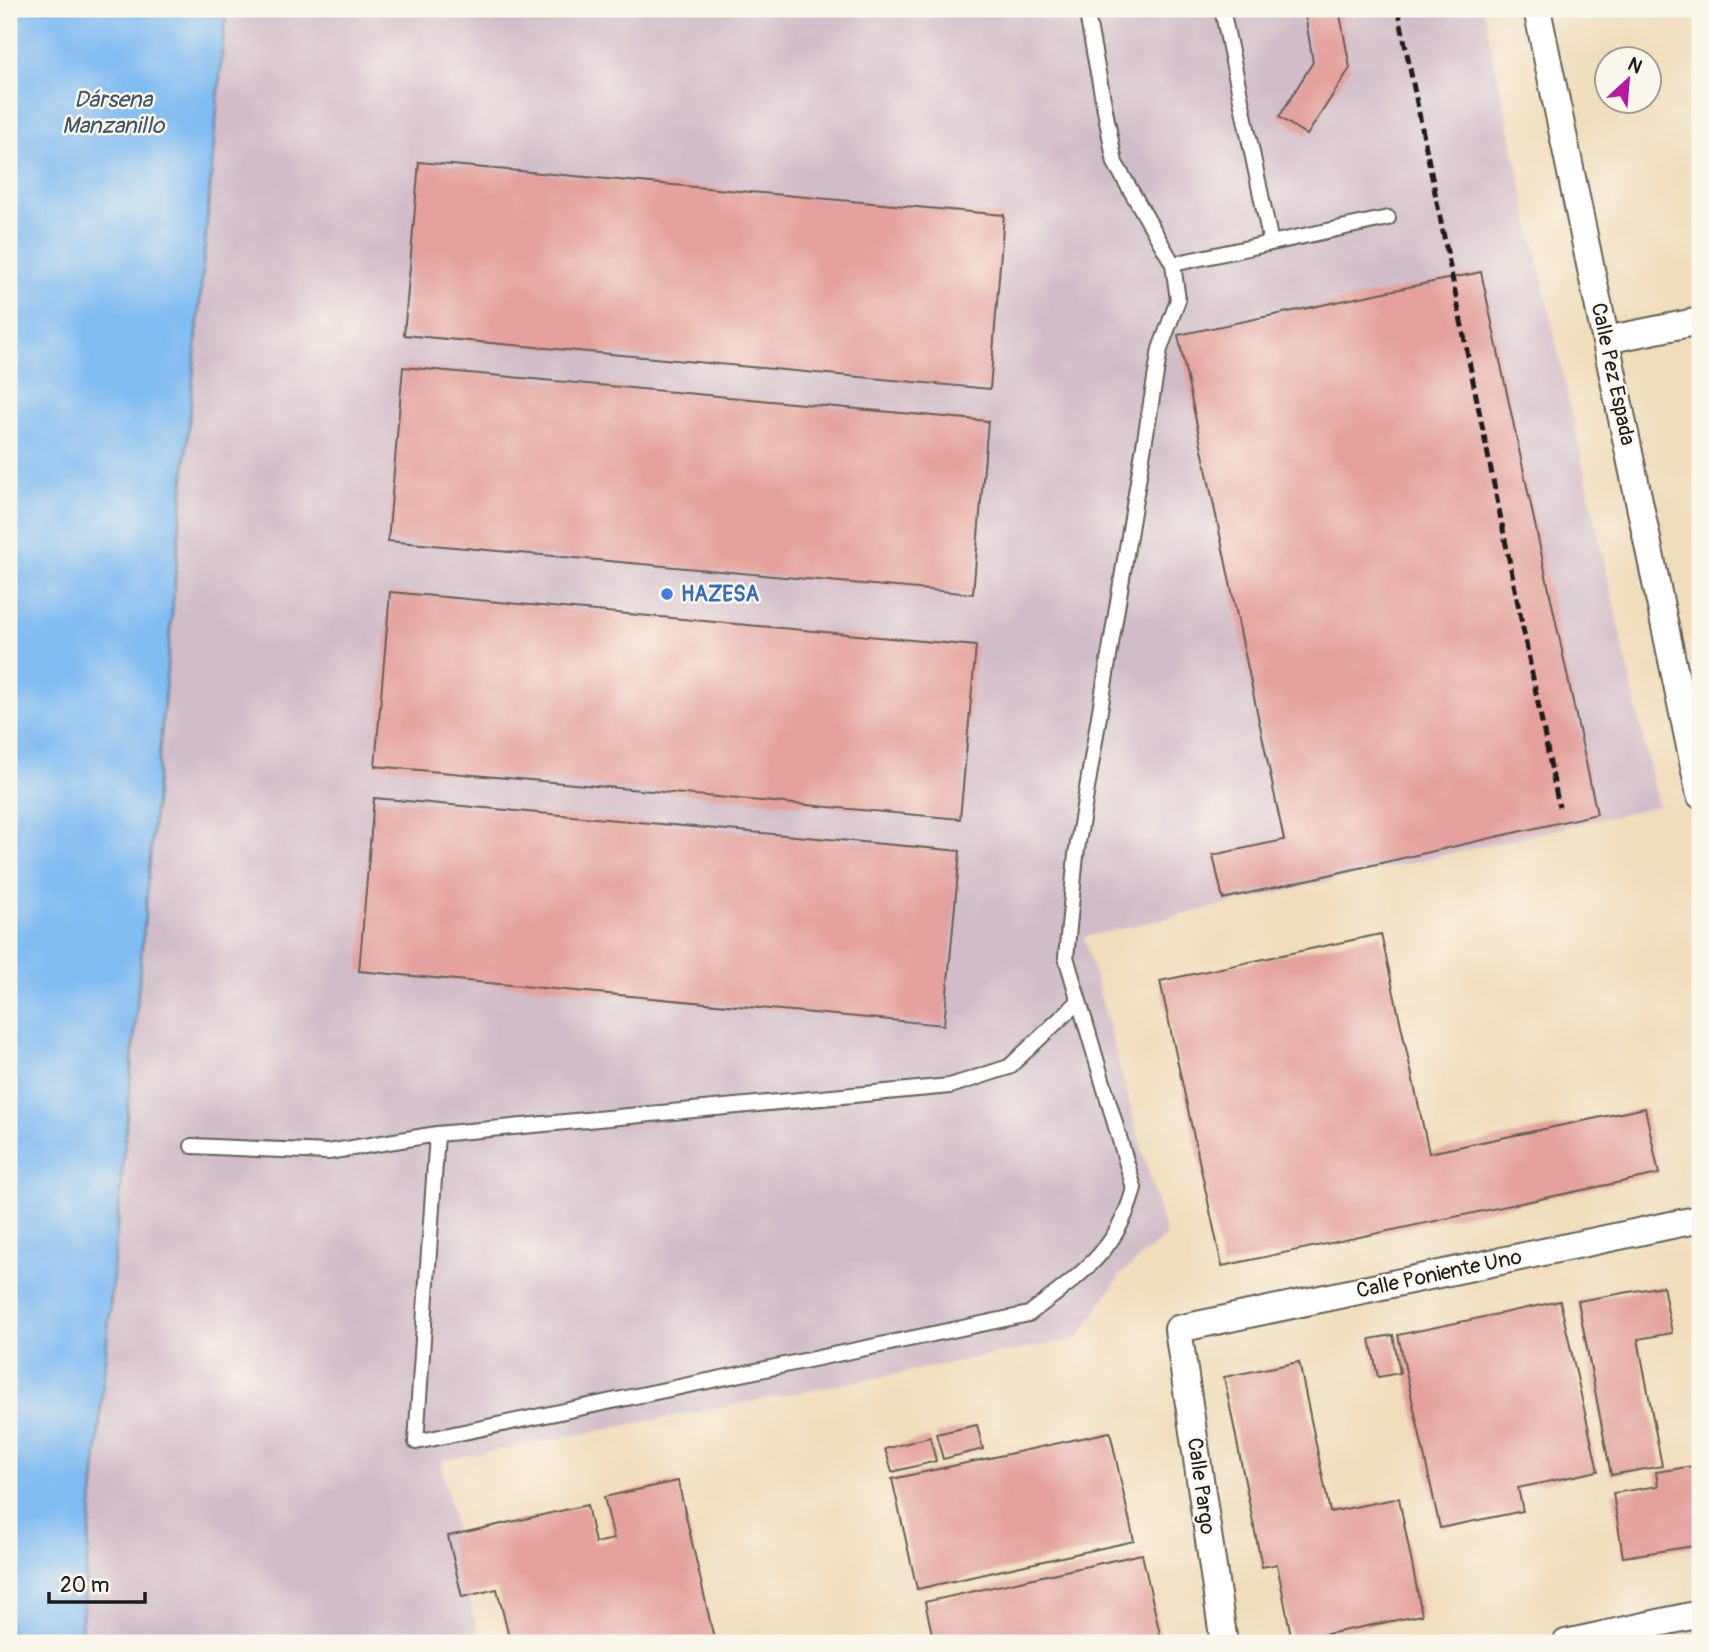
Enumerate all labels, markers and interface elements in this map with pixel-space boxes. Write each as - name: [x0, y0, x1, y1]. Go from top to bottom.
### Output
- north arrow: [1594, 46, 1664, 116]
- text: N: [1624, 52, 1646, 79]
- water label: Dársena Manzanillo: [62, 85, 166, 140]
- street label: Calle Pez Espada: [1585, 300, 1641, 448]
- place label: HAZESA: [681, 581, 759, 608]
- marker: HAZESA: [659, 586, 675, 602]
- street label: Calle Poniente Uno: [1354, 1243, 1524, 1305]
- street label: Calle Pargo: [1181, 1436, 1221, 1536]
- scale bar: [49, 1561, 145, 1605]
- text: 20 m: [60, 1572, 109, 1599]

